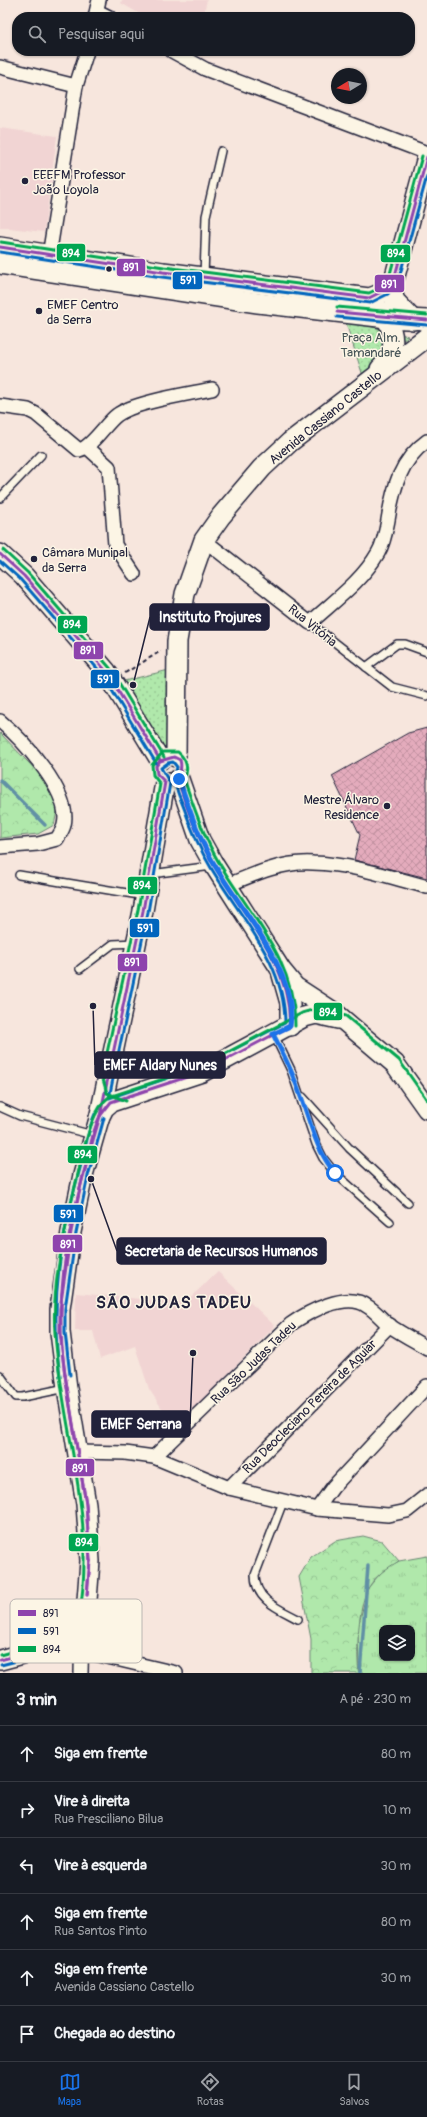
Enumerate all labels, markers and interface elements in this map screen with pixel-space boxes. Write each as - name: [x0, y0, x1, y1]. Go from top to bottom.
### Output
- search box: [12, 12, 415, 56]
- icon: search: [26, 23, 48, 45]
- text: Pesquisar aqui: [58, 25, 144, 44]
- north arrow: [331, 68, 367, 104]
- place label: EEEFM Professor João Loyola: [33, 167, 126, 198]
- marker: EEEFM Professor João Loyola: [20, 176, 30, 186]
- line badge: 894: [56, 243, 86, 262]
- line badge: 894: [380, 244, 411, 263]
- text: 894: [62, 247, 80, 260]
- text: 894: [387, 247, 405, 260]
- line badge: 891: [116, 258, 146, 277]
- text: 891: [123, 261, 139, 274]
- unlabelled marker: [104, 264, 114, 274]
- line badge: 591: [172, 271, 203, 290]
- text: 591: [180, 274, 196, 287]
- line badge: 891: [374, 274, 405, 293]
- text: 891: [381, 278, 397, 291]
- place label: EMEF Centro da Serra: [47, 297, 119, 328]
- marker: EMEF Centro da Serra: [34, 306, 44, 316]
- park label: Praça Alm. Tamandaré: [340, 330, 402, 361]
- street label: Avenida Cassiano Castello: [266, 367, 385, 468]
- place label: Câmara Munipal da Serra: [42, 545, 128, 576]
- marker: Câmara Munipal da Serra: [29, 554, 39, 564]
- street label: Rua Vitória: [285, 601, 340, 650]
- callout: Instituto Projures: [150, 604, 269, 630]
- text: Instituto Projures: [159, 609, 262, 626]
- line badge: 894: [57, 615, 88, 634]
- text: 894: [63, 618, 81, 631]
- line badge: 891: [73, 641, 104, 660]
- text: 891: [80, 644, 96, 657]
- line badge: 591: [90, 669, 120, 689]
- text: 591: [97, 673, 113, 686]
- route end: [170, 770, 188, 788]
- place label: Mestre Álvaro Residence: [303, 792, 380, 823]
- marker: Mestre Álvaro Residence: [382, 801, 392, 811]
- line badge: 894: [127, 876, 158, 895]
- text: 894: [133, 879, 151, 892]
- line badge: 591: [129, 918, 160, 938]
- text: 591: [137, 922, 153, 935]
- line badge: 891: [117, 953, 148, 972]
- text: 891: [124, 956, 140, 969]
- line badge: 894: [313, 1002, 343, 1021]
- text: 894: [319, 1006, 337, 1019]
- callout: EMEF Aldary Nunes: [95, 1052, 225, 1078]
- text: EMEF Aldary Nunes: [103, 1057, 217, 1074]
- line badge: 894: [67, 1145, 98, 1164]
- text: 894: [74, 1148, 92, 1161]
- route start: [326, 1164, 344, 1182]
- line badge: 591: [53, 1204, 84, 1223]
- text: 591: [60, 1208, 76, 1221]
- line badge: 891: [52, 1234, 83, 1253]
- text: 891: [60, 1238, 76, 1251]
- callout: Secretaria de Recursos Humanos: [117, 1238, 326, 1264]
- text: Secretaria de Recursos Humanos: [124, 1243, 318, 1260]
- district label: SÃO JUDAS TADEU: [96, 1292, 252, 1313]
- street label: Rua São Judas Tadeu: [208, 1318, 300, 1408]
- street label: Rua Deocleciano Pereira de Aguiar: [239, 1336, 380, 1477]
- callout: EMEF Serrana: [92, 1411, 190, 1437]
- text: EMEF Serrana: [100, 1416, 182, 1433]
- line badge: 891: [65, 1458, 95, 1477]
- text: 891: [72, 1462, 88, 1475]
- line badge: 894: [68, 1533, 99, 1552]
- text: 894: [75, 1536, 93, 1549]
- legend: [10, 1599, 142, 1663]
- text: 891: [43, 1607, 59, 1620]
- text: 591: [43, 1625, 59, 1638]
- map controls: [379, 1625, 415, 1661]
- button: layers: [379, 1625, 415, 1661]
- text: 894: [43, 1643, 61, 1656]
- text: 3 min: [16, 1689, 57, 1710]
- text: A pé · 230 m: [339, 1691, 411, 1707]
- icon: ahead: [16, 1743, 38, 1765]
- text: Siga em frente: [54, 1744, 147, 1763]
- text: 80 m: [381, 1746, 411, 1762]
- text: Vire à direita: [54, 1792, 130, 1811]
- icon: right: [16, 1799, 38, 1821]
- text: 10 m: [383, 1802, 411, 1818]
- text: Rua Presciliano Bilua: [54, 1811, 163, 1827]
- icon: left: [16, 1855, 38, 1877]
- text: Vire à esquerda: [54, 1856, 147, 1875]
- text: 30 m: [381, 1858, 411, 1874]
- text: Siga em frente: [54, 1904, 147, 1923]
- icon: ahead: [16, 1911, 38, 1933]
- text: 80 m: [381, 1914, 411, 1930]
- text: Rua Santos Pinto: [54, 1923, 147, 1939]
- text: Siga em frente: [54, 1960, 147, 1979]
- icon: ahead: [16, 1967, 38, 1989]
- text: 30 m: [381, 1970, 411, 1986]
- text: Avenida Cassiano Castello: [54, 1979, 194, 1995]
- icon: arrive: [16, 2023, 38, 2045]
- text: Chegada ao destino: [54, 2024, 175, 2043]
- tab: Mapa: [58, 2071, 81, 2108]
- tab: Rotas: [197, 2071, 224, 2108]
- tab: Salvos: [339, 2071, 369, 2108]

